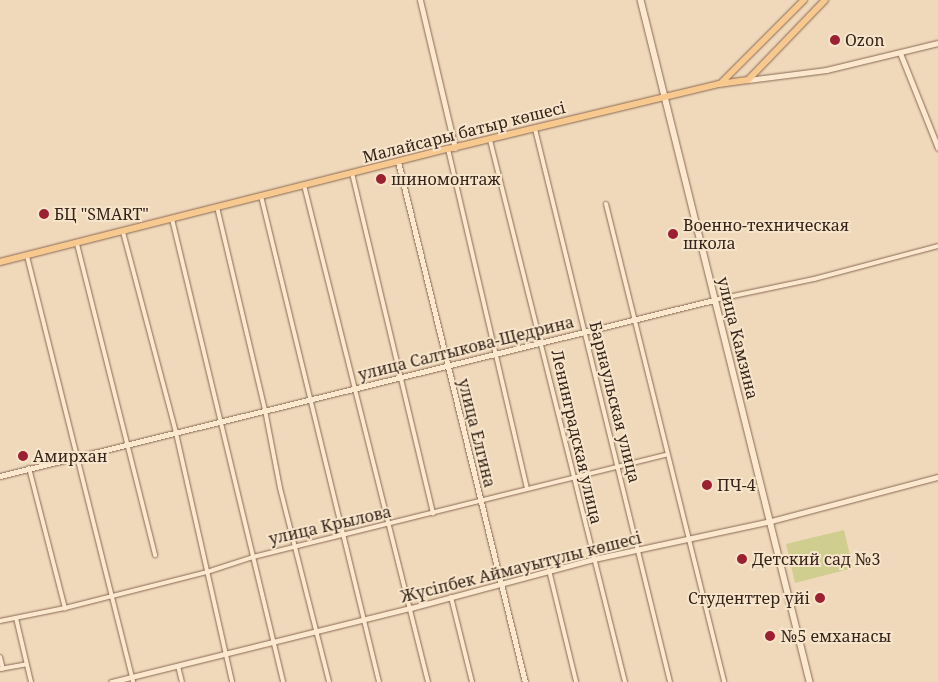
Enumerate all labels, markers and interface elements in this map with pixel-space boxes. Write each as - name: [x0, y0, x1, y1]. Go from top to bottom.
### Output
- place label: Ozon: [845, 30, 885, 50]
- marker: Ozon: [829, 34, 841, 46]
- street label: Малайсары батыр көшесі: [360, 97, 568, 167]
- place label: шиномонтаж: [391, 169, 500, 189]
- marker: шиномонтаж: [375, 173, 387, 185]
- place label: БЦ "SMART": [54, 204, 149, 224]
- marker: БЦ "SMART": [38, 208, 50, 220]
- place label: Военно-техническая школа: [683, 215, 849, 253]
- marker: Военно-техническая школа: [667, 228, 679, 240]
- street label: улица Камзина: [714, 275, 762, 401]
- street label: улица Салтыкова-Щедрина: [356, 312, 576, 384]
- street label: Барнаульская улица: [586, 319, 644, 485]
- street label: Ленинградская улица: [548, 348, 606, 526]
- street label: улица Елгина: [454, 377, 500, 489]
- place label: Амирхан: [33, 446, 108, 466]
- marker: Амирхан: [17, 450, 29, 462]
- place label: ПЧ-4: [717, 475, 756, 495]
- marker: ПЧ-4: [701, 479, 713, 491]
- street label: улица Крылова: [267, 502, 393, 548]
- street label: Жүсіпбек Аймауытұлы көшесі: [399, 528, 643, 606]
- place label: Детский сад №3: [752, 549, 880, 569]
- marker: Детский сад №3: [736, 553, 748, 565]
- place label: Студенттер үйі: [688, 588, 810, 608]
- marker: Студенттер үйі: [814, 592, 826, 604]
- place label: №5 емханасы: [781, 626, 891, 646]
- marker: №5 емханасы: [763, 629, 777, 643]

